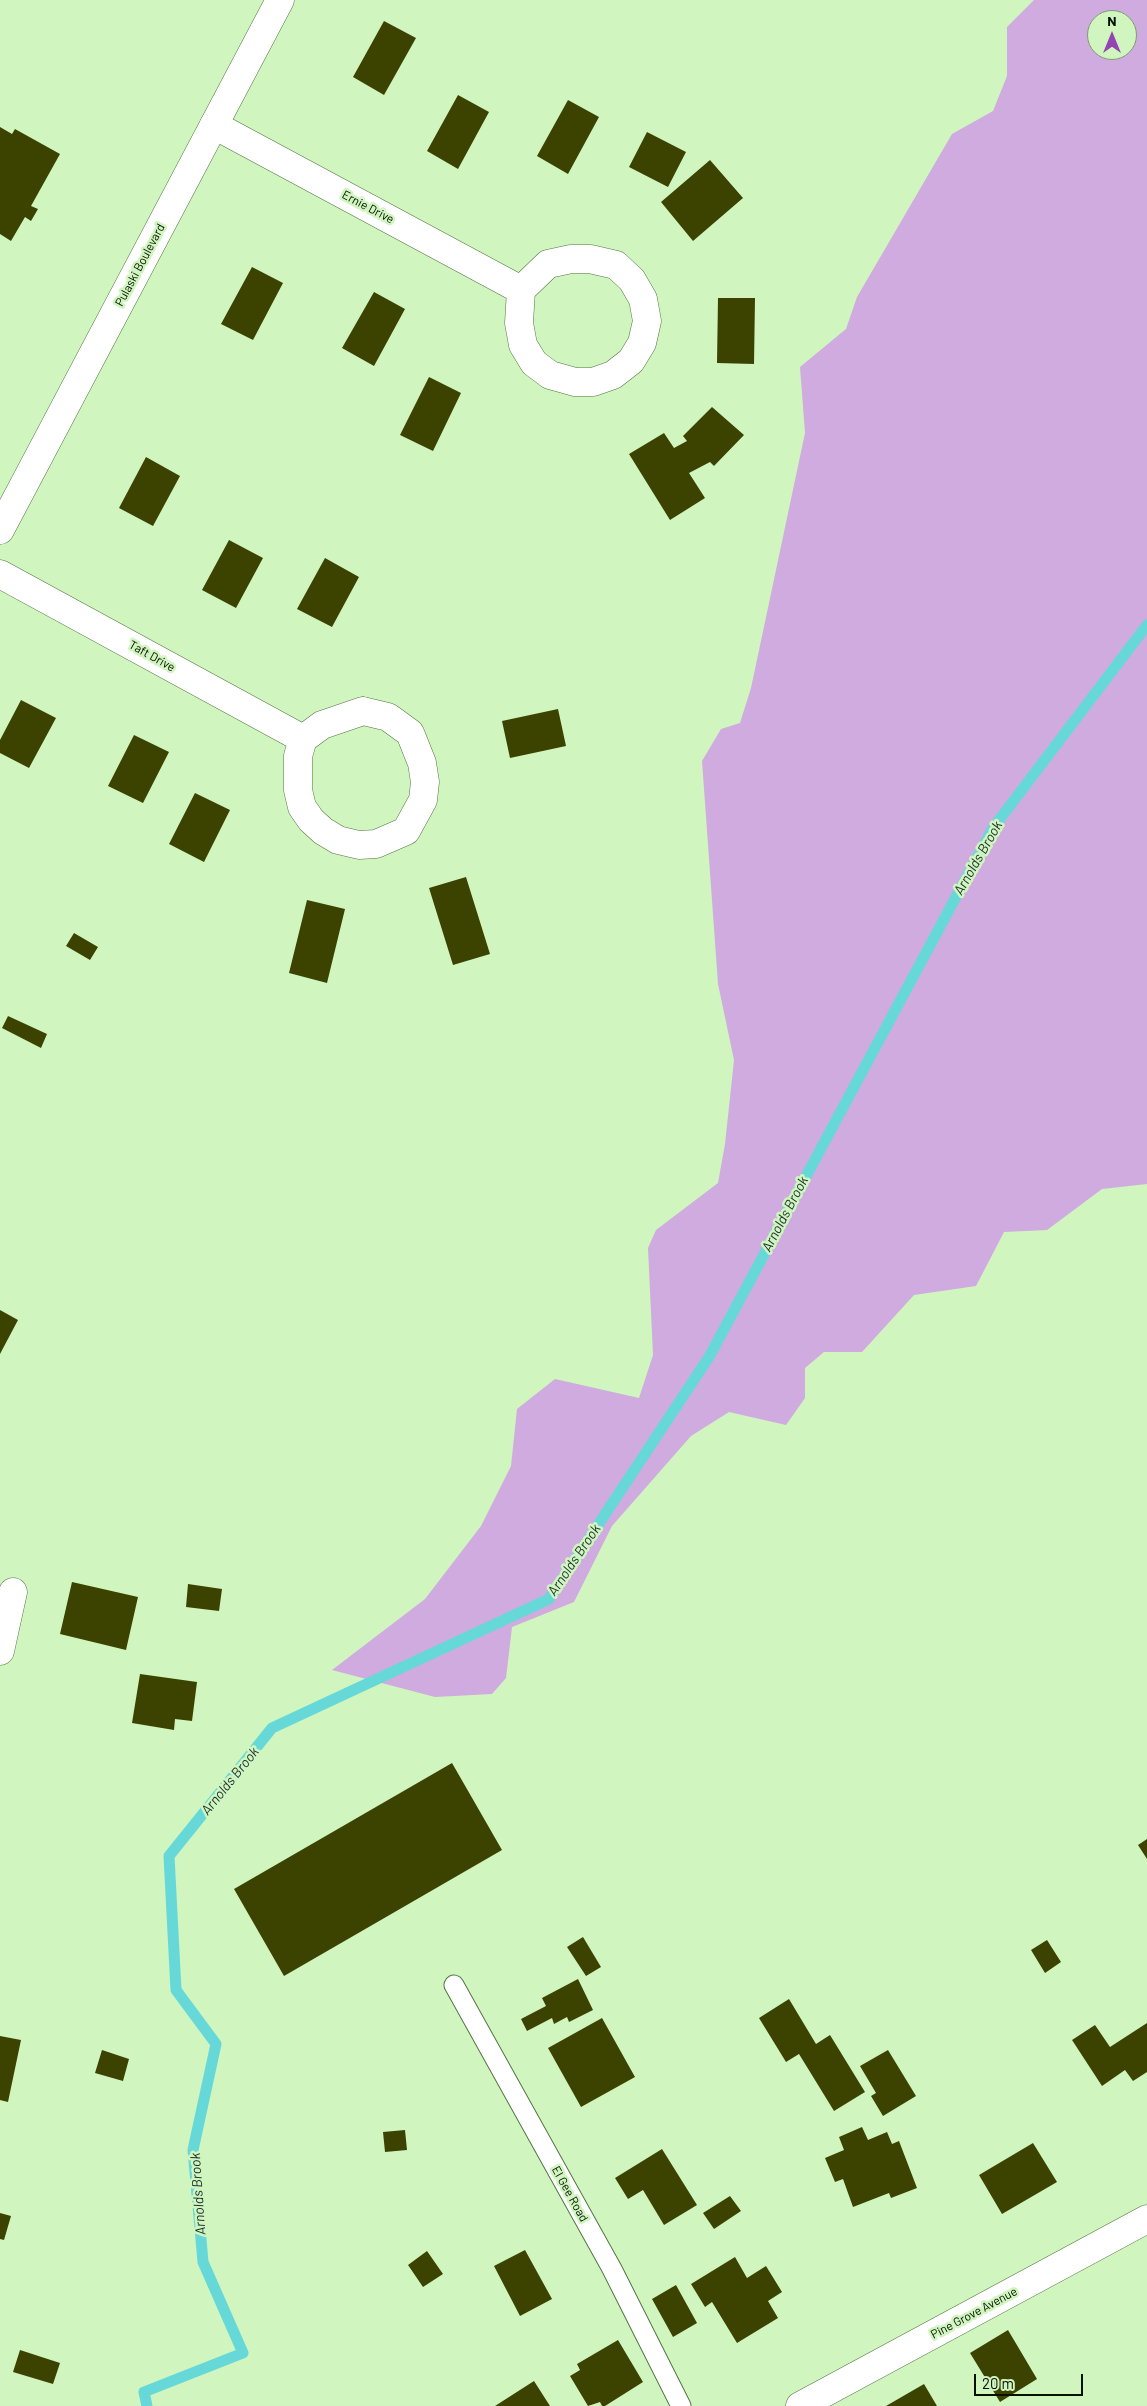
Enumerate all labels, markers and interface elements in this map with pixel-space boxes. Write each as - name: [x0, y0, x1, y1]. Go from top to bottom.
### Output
- north arrow: [1087, 10, 1137, 60]
- text: N: [1107, 12, 1117, 29]
- street label: Ernie Drive: [340, 187, 396, 227]
- street label: Pulaski Boulevard: [112, 221, 168, 309]
- street label: Taft Drive: [126, 637, 178, 675]
- water label: Arnolds Brook: [950, 818, 1006, 898]
- water label: Arnolds Brook: [758, 1174, 812, 1254]
- water label: Arnolds Brook: [544, 1521, 604, 1599]
- water label: Arnolds Brook: [197, 1744, 263, 1818]
- water label: Arnolds Brook: [187, 2152, 209, 2236]
- street label: El Gee Road: [549, 2164, 591, 2224]
- street label: Pine Grove Avenue: [928, 2284, 1020, 2342]
- scale bar: [977, 2364, 1086, 2396]
- text: 20 m: [982, 2374, 1014, 2392]

